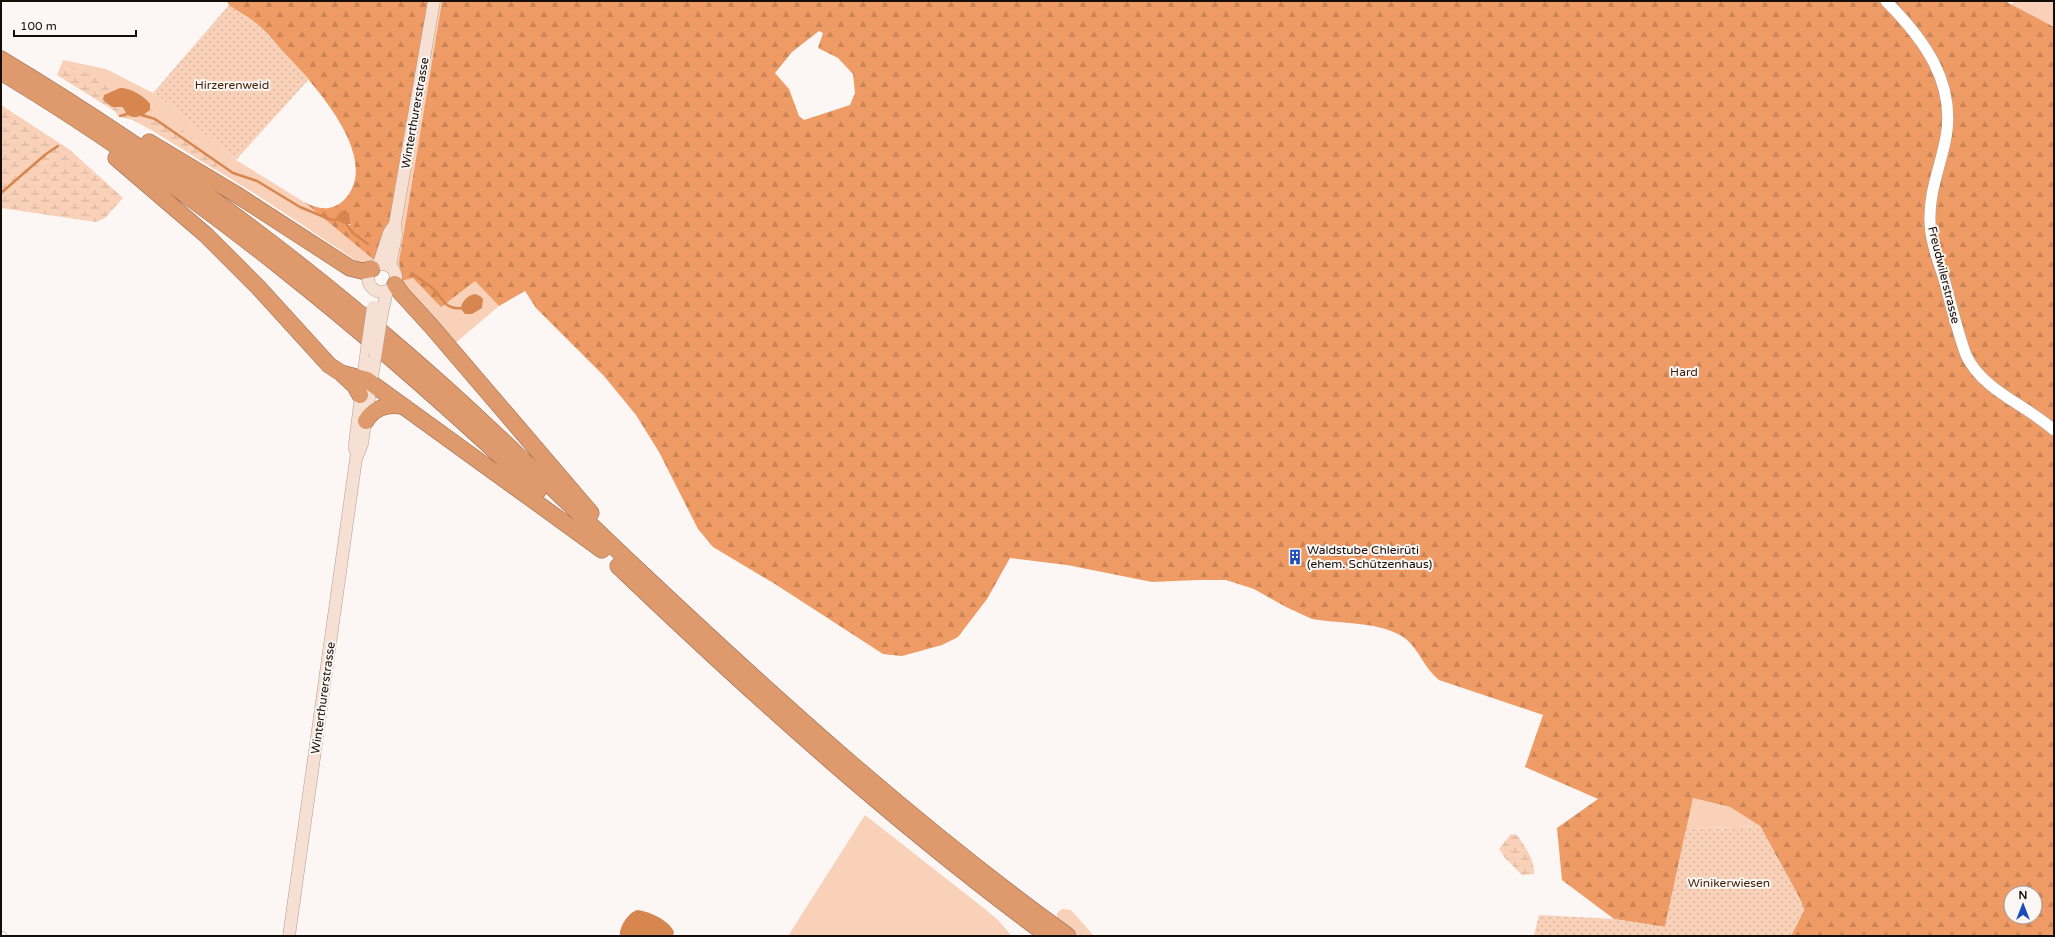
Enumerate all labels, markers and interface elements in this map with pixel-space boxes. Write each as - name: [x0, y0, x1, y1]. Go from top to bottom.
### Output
- scale bar: [14, 12, 136, 38]
- text: 100 m: [20, 19, 57, 33]
- street label: Winterthurerstrasse: [398, 56, 432, 170]
- park label: Hirzerenweid: [195, 78, 269, 92]
- street label: Freudwilerstrasse: [1925, 225, 1963, 325]
- park label: Hard: [1670, 365, 1698, 379]
- place label: Waldstube Chleirüti (ehem. Schützenhaus): [1307, 543, 1432, 571]
- building icon: Waldstube Chleirüti (ehem. Schützenhaus): [1286, 548, 1304, 566]
- street label: Winterthurerstrasse: [308, 641, 338, 755]
- park label: Winikerwiesen: [1688, 876, 1770, 890]
- north arrow: [2003, 885, 2043, 925]
- text: N: [2019, 889, 2027, 902]

